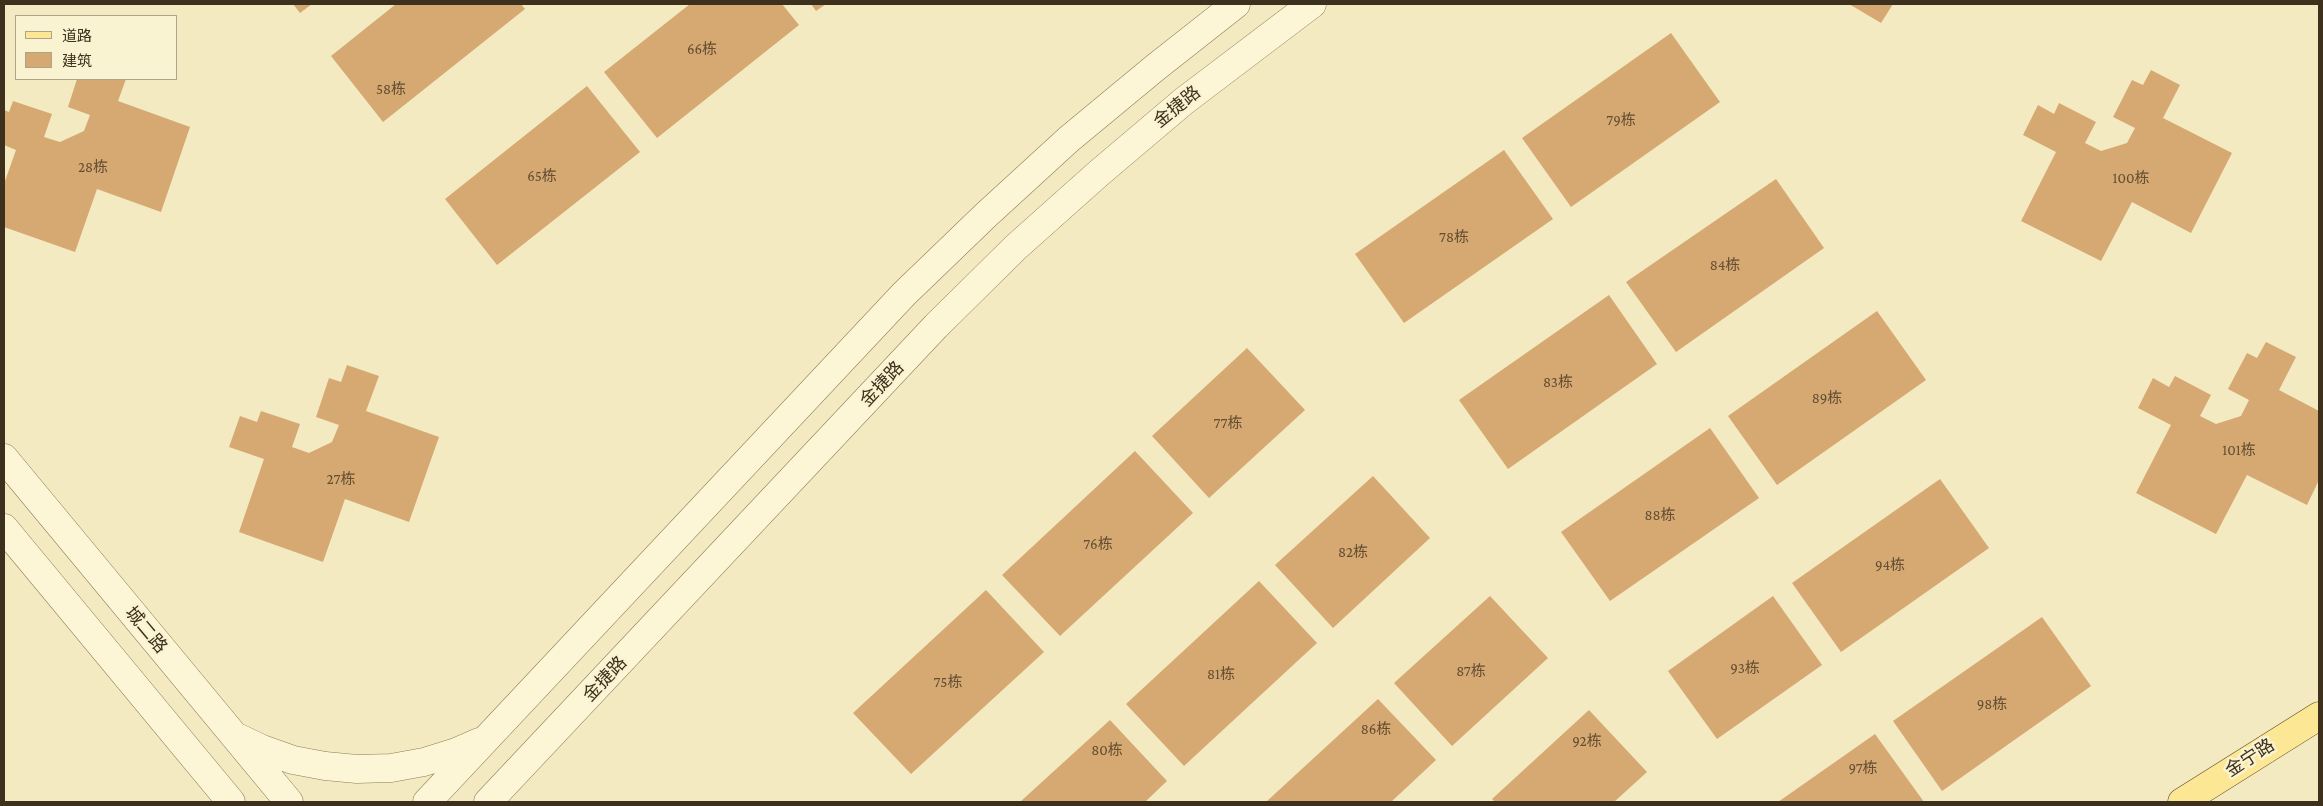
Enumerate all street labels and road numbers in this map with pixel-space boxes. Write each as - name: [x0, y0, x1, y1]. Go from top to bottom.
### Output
- street label: 金捷路: [1149, 82, 1205, 132]
- street label: 金捷路: [856, 357, 908, 411]
- street label: 城二路: [120, 602, 172, 658]
- street label: 金捷路: [579, 652, 631, 706]
- street label: 金宁路: [2221, 734, 2279, 782]

